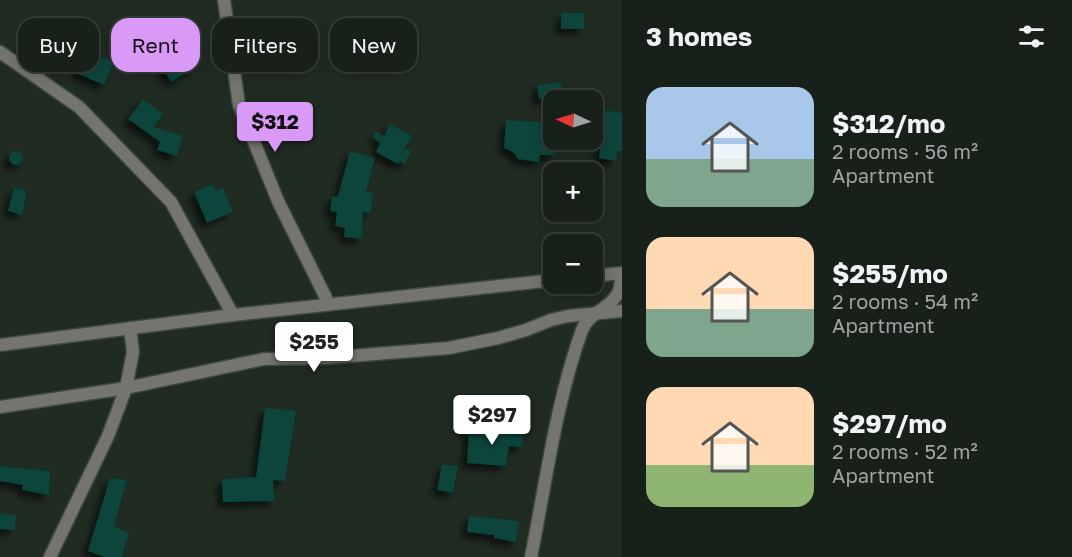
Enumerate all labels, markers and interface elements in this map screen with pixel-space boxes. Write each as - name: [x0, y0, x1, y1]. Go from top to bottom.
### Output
- chip: Buy: [18, 18, 99, 72]
- chip: Rent: [111, 18, 200, 72]
- chip: Filters: [212, 18, 318, 72]
- chip: New: [330, 18, 417, 72]
- icon: filters: [1015, 20, 1048, 53]
- text: 3 homes: [646, 21, 752, 52]
- north arrow: [543, 90, 603, 150]
- map controls: [543, 90, 603, 294]
- pin: $312: [239, 102, 311, 153]
- text: $312/mo: [832, 108, 945, 139]
- text: $312: [251, 109, 299, 133]
- icon: home: [694, 111, 766, 183]
- text: 2 rooms · 56 m²: [832, 139, 978, 163]
- button: +: [543, 162, 603, 222]
- text: Apartment: [832, 163, 935, 187]
- button: −: [543, 234, 603, 294]
- text: $255/mo: [832, 258, 948, 289]
- icon: home: [694, 261, 766, 333]
- text: 2 rooms · 54 m²: [832, 289, 978, 313]
- text: Apartment: [832, 313, 935, 337]
- pin: $255: [278, 322, 350, 373]
- text: $255: [289, 329, 339, 353]
- pin: $297: [456, 395, 528, 446]
- text: $297: [467, 402, 517, 426]
- text: $297/mo: [832, 408, 947, 439]
- icon: home: [694, 411, 766, 483]
- text: 2 rooms · 52 m²: [832, 439, 978, 463]
- text: Apartment: [832, 463, 935, 487]

